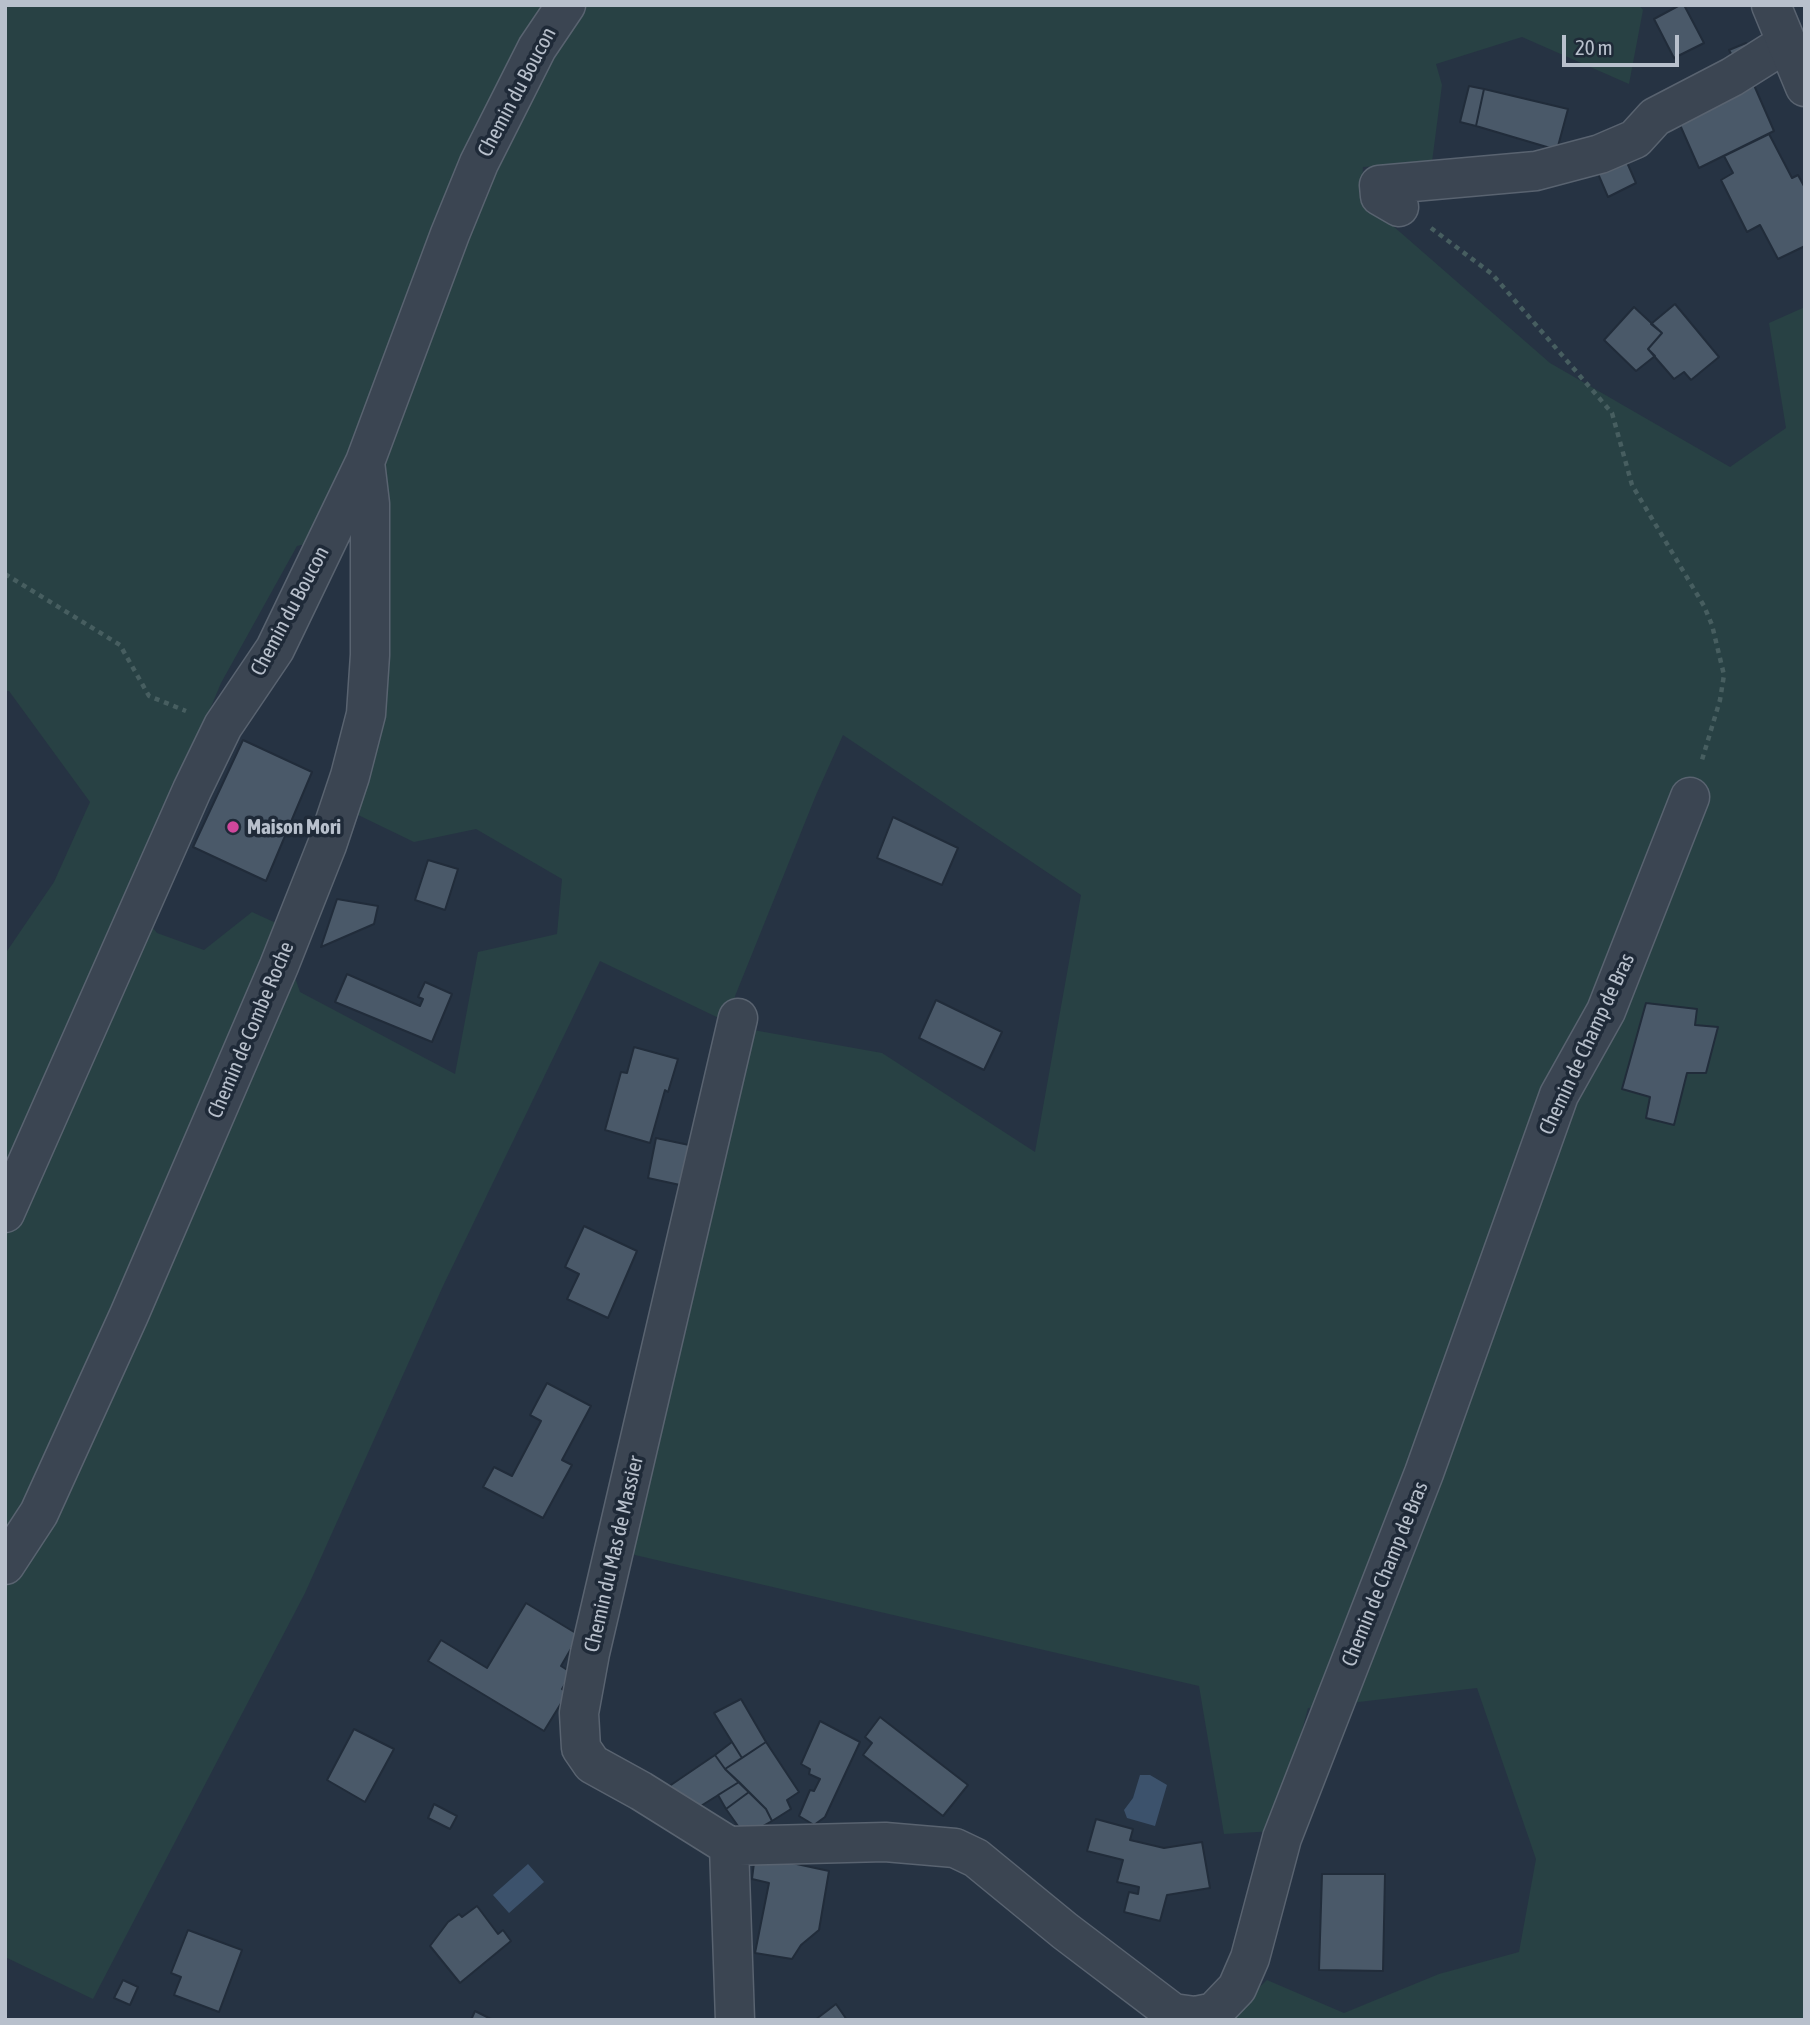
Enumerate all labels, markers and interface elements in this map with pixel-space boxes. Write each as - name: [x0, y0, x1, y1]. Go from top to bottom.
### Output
- scale bar: [1565, 21, 1682, 65]
- street label: Chemin du Boucon: [472, 23, 562, 161]
- text: 20 m: [1575, 35, 1613, 59]
- street label: Chemin du Boucon: [245, 542, 335, 680]
- place label: Maison Mori: [247, 814, 341, 840]
- marker: Maison Mori: [225, 819, 241, 835]
- street label: Chemin de Combe Roche: [202, 938, 300, 1122]
- street label: Chemin de Champ de Bras: [1534, 949, 1640, 1139]
- street label: Chemin du Mas de Massier: [579, 1453, 649, 1655]
- street label: Chemin de Champ de Bras: [1336, 1478, 1434, 1670]

